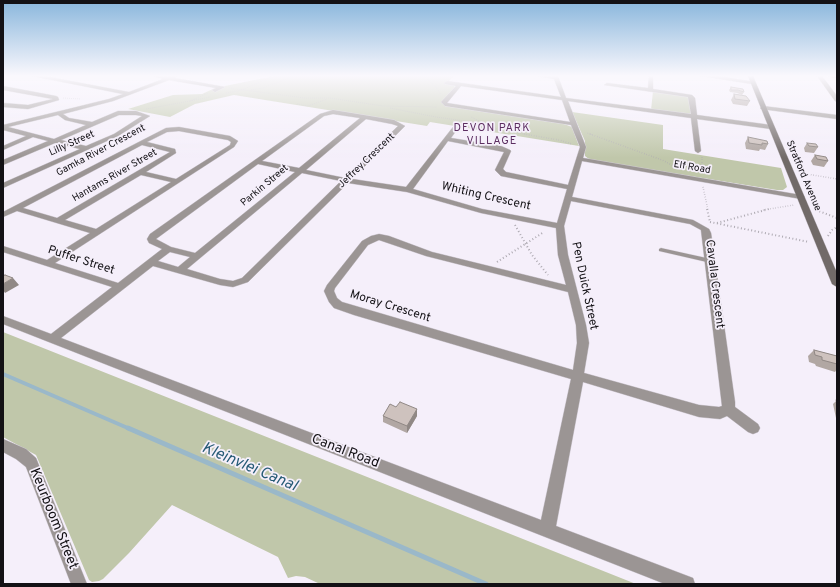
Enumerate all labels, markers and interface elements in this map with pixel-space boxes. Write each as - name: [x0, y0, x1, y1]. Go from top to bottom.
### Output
- street label: Gamka River Crescent: [54, 122, 148, 180]
- district label: DEVON PARK VILLAGE: [454, 122, 530, 148]
- street label: Lilly Street: [47, 129, 97, 159]
- street label: Jeffrey Crescent: [336, 131, 398, 191]
- street label: Stratford Avenue: [783, 139, 823, 213]
- street label: Hantams River Street: [71, 147, 159, 205]
- street label: Elf Road: [673, 159, 711, 177]
- street label: Parkin Street: [239, 163, 291, 209]
- street label: Whiting Crescent: [440, 180, 532, 214]
- street label: Cavalla Crescent: [701, 239, 727, 329]
- street label: Pen Duick Street: [568, 241, 600, 331]
- street label: Puffer Street: [46, 243, 116, 279]
- street label: Moray Crescent: [348, 288, 432, 326]
- street label: Canal Road: [309, 431, 381, 473]
- water label: Kleinvlei Canal: [198, 439, 300, 497]
- street label: Keurboom Street: [25, 466, 81, 572]

